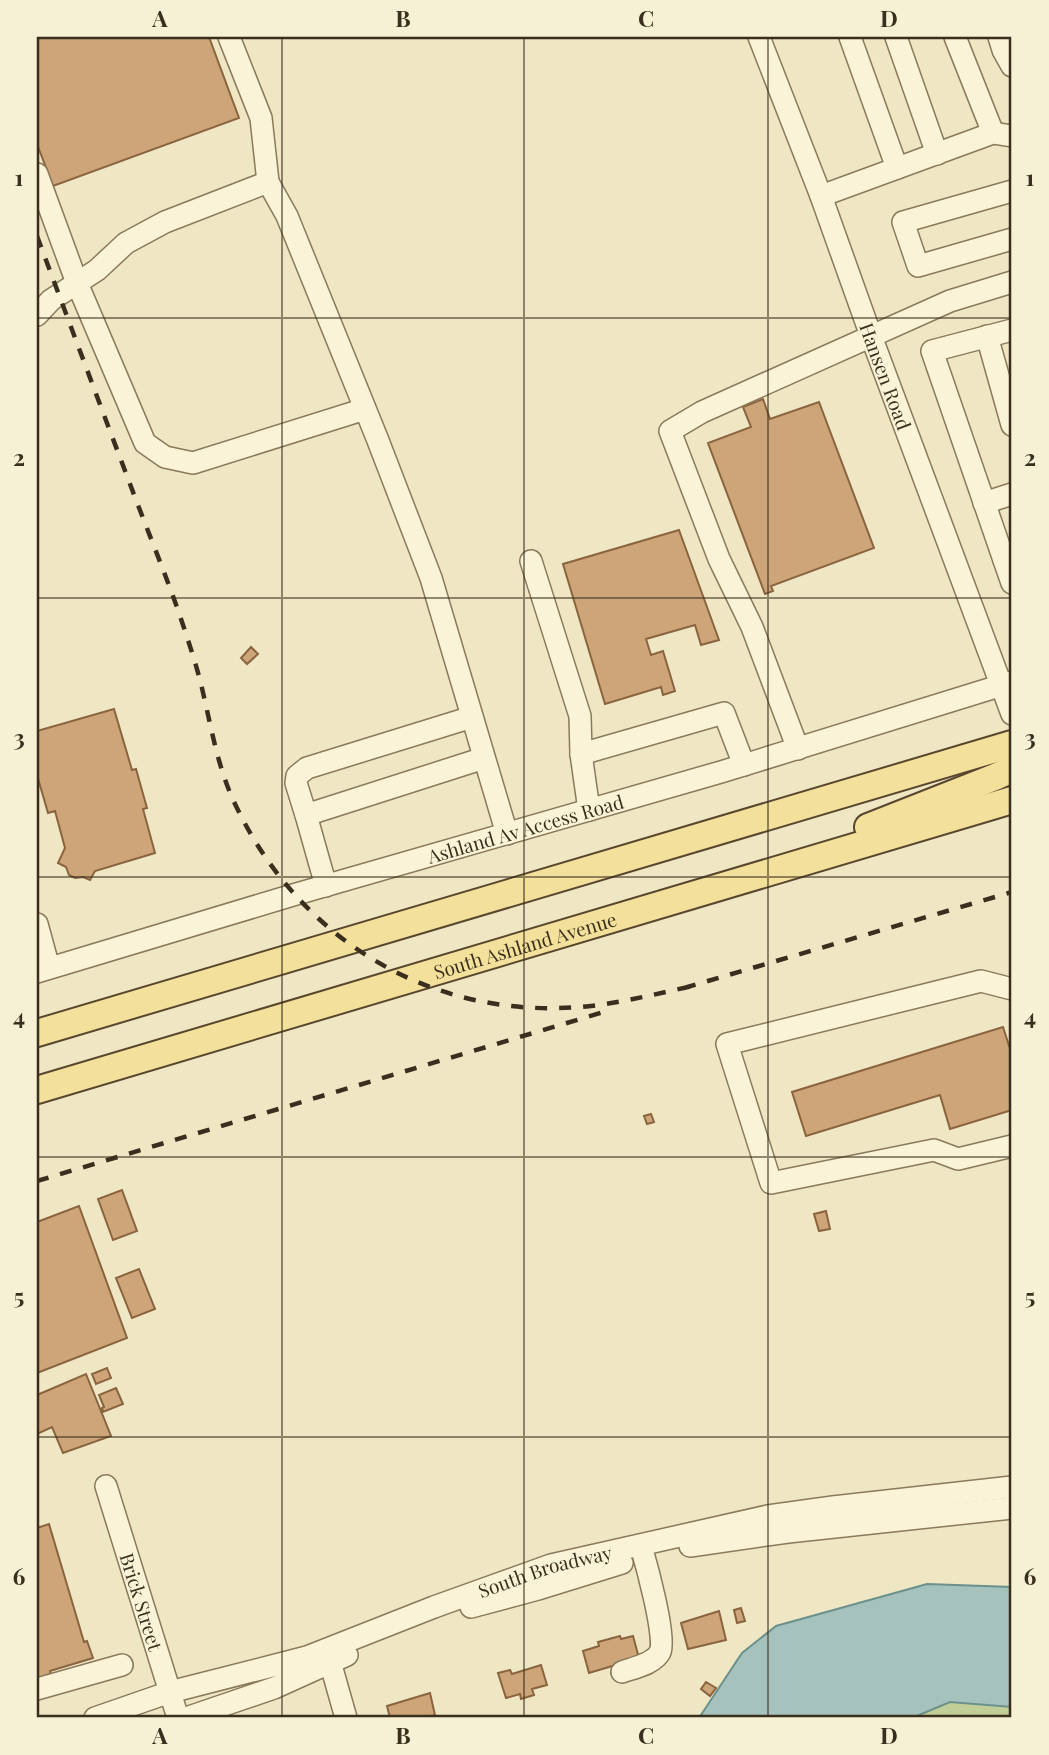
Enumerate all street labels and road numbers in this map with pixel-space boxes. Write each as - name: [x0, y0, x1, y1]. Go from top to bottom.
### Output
- street label: Hansen Road: [854, 319, 918, 433]
- street label: Ashland Av Access Road: [423, 788, 626, 869]
- street label: South Ashland Avenue: [430, 905, 619, 984]
- street label: South Broadway: [474, 1539, 614, 1603]
- street label: Brick Street: [114, 1549, 169, 1654]

